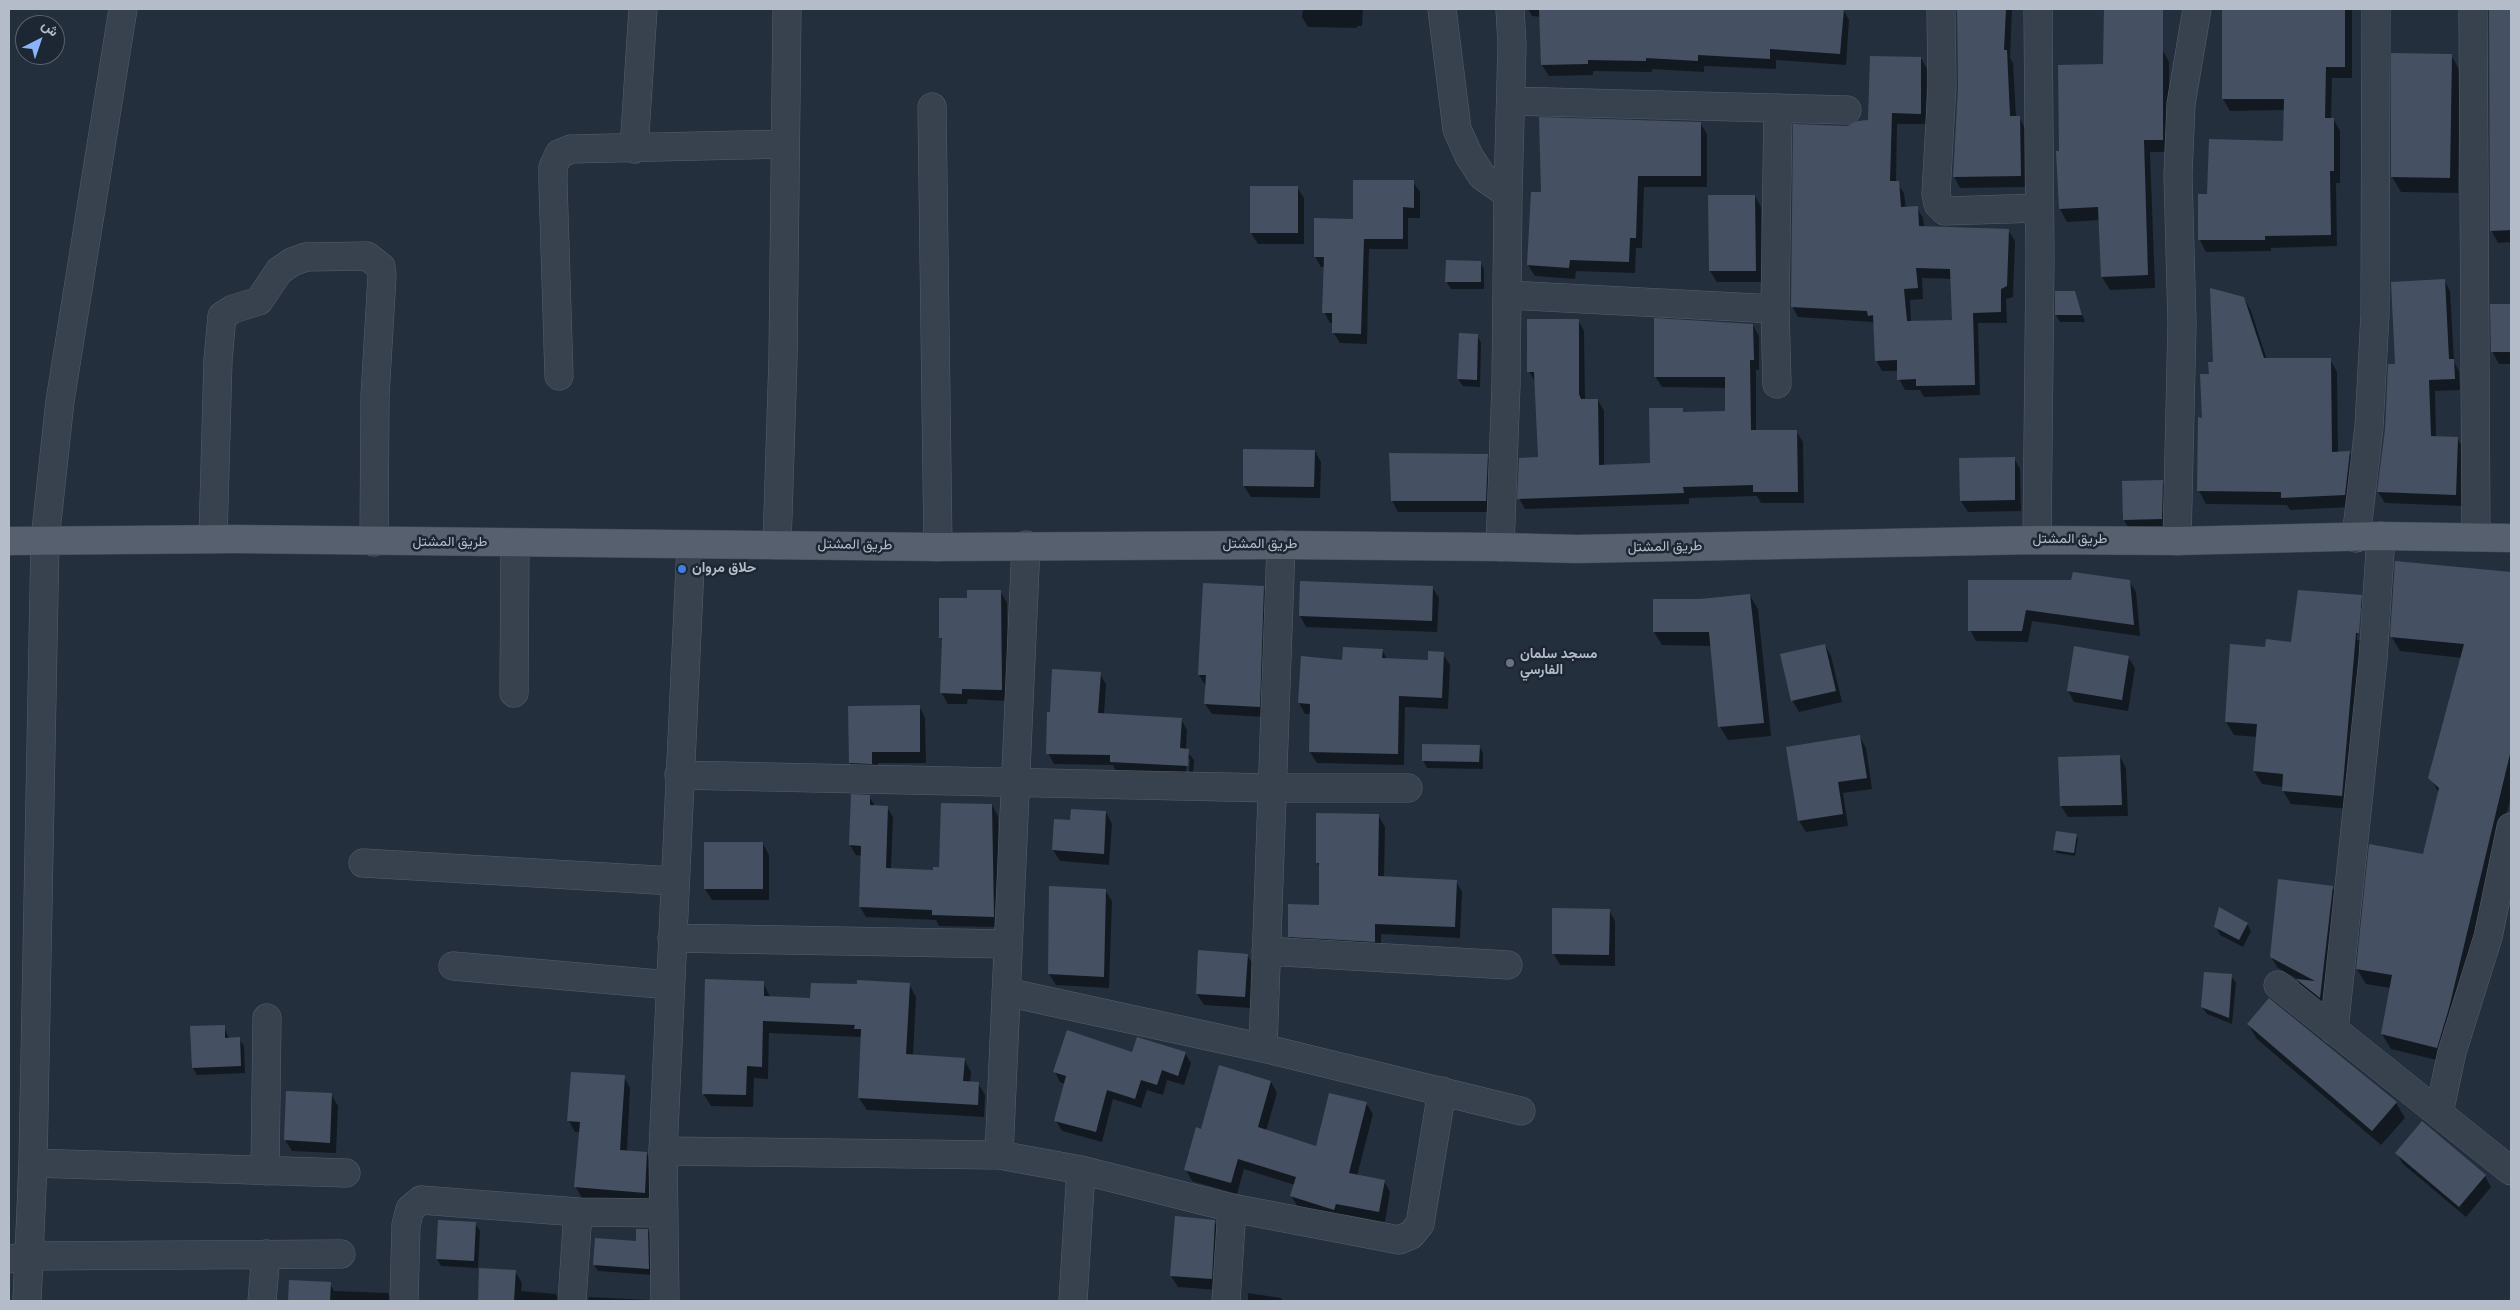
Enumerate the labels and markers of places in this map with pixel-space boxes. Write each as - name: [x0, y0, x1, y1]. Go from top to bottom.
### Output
- place label: حلاق مروان: [692, 561, 756, 577]
- marker: حلاق مروان: [676, 563, 688, 575]
- place label: مسجد سلمان الفارسي: [1520, 647, 1597, 680]
- marker: مسجد سلمان الفارسي: [1504, 657, 1516, 669]

